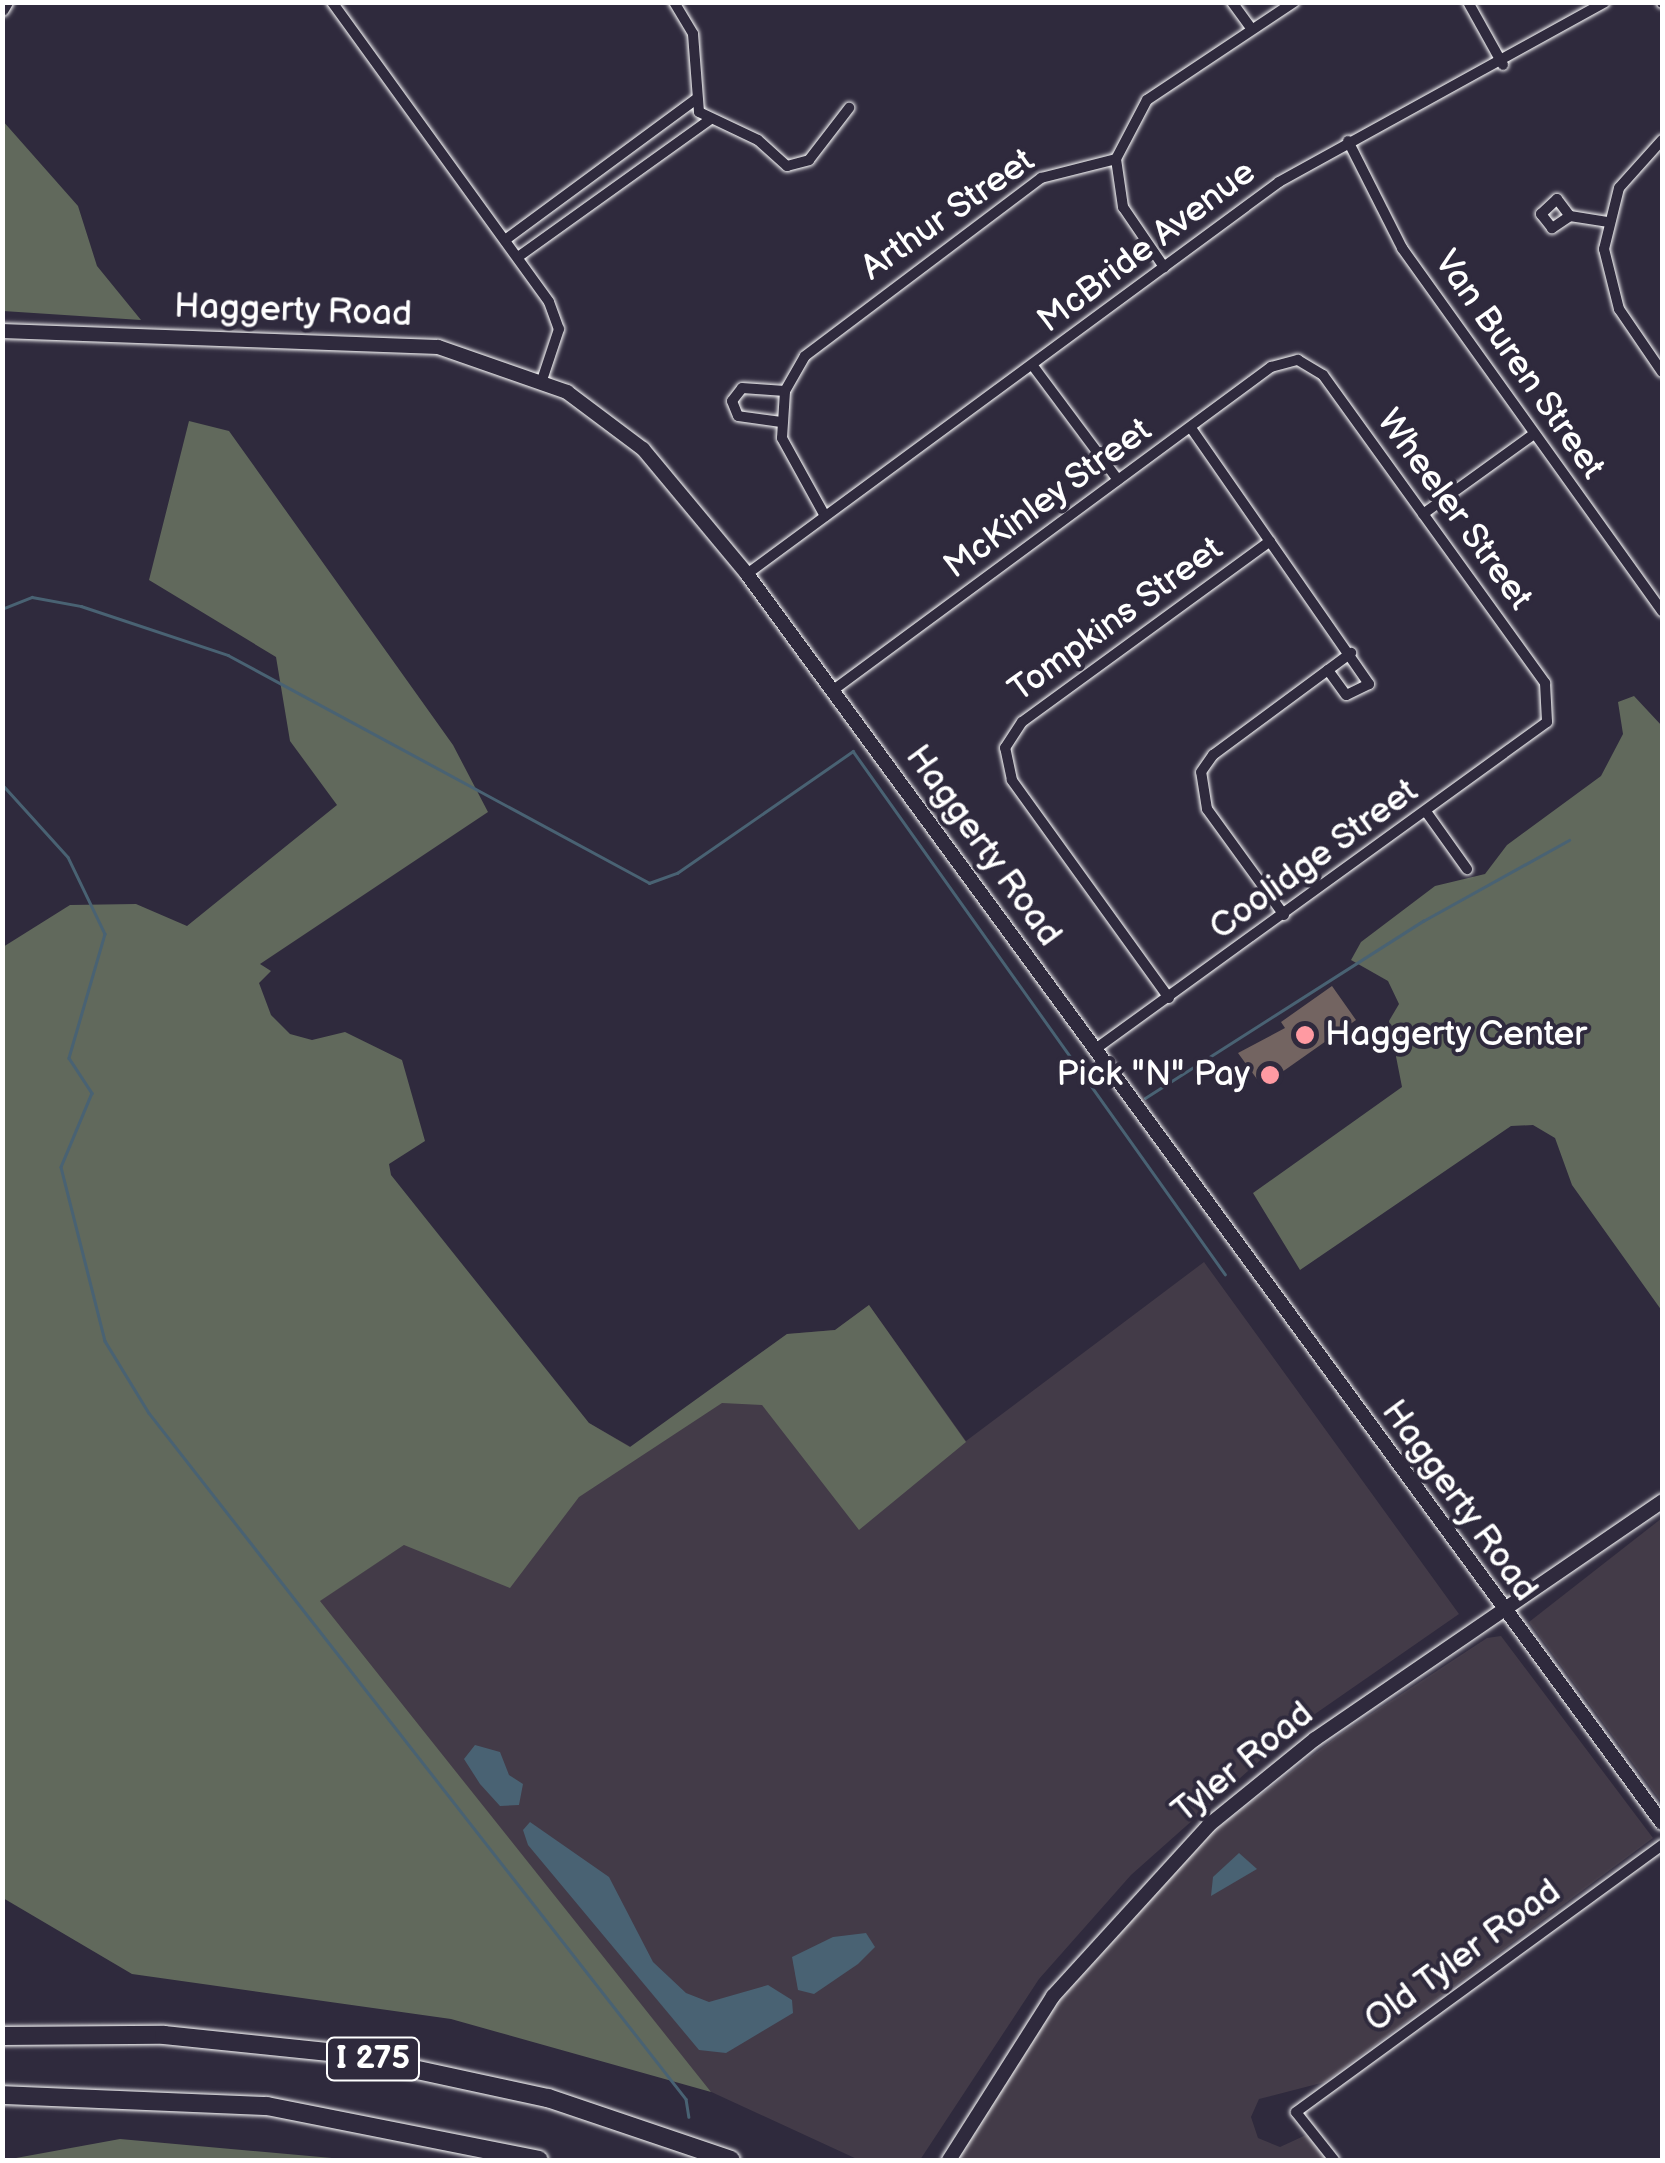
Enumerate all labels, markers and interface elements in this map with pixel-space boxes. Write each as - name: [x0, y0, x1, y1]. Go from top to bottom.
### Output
- street label: Arthur Street: [853, 140, 1043, 290]
- street label: McBride Avenue: [1030, 152, 1264, 342]
- street label: Van Buren Street: [1425, 243, 1613, 487]
- street label: Haggerty Road: [172, 286, 414, 336]
- street label: Wheeler Street: [1367, 401, 1541, 619]
- street label: McKinley Street: [935, 409, 1161, 589]
- street label: Tompkins Street: [1001, 528, 1231, 712]
- street label: Haggerty Road: [895, 736, 1071, 956]
- street label: Coolidge Street: [1202, 770, 1426, 950]
- place label: Haggerty Center: [1325, 1014, 1589, 1056]
- marker: Haggerty Center: [1294, 1024, 1316, 1046]
- place label: Pick "N" Pay: [1056, 1054, 1250, 1096]
- marker: Pick "N" Pay: [1259, 1064, 1281, 1086]
- street label: Haggerty Road: [1371, 1391, 1547, 1611]
- street label: Tyler Road: [1164, 1694, 1322, 1832]
- street label: Old Tyler Road: [1357, 1871, 1569, 2041]
- road number: I 275: [326, 2032, 420, 2086]

